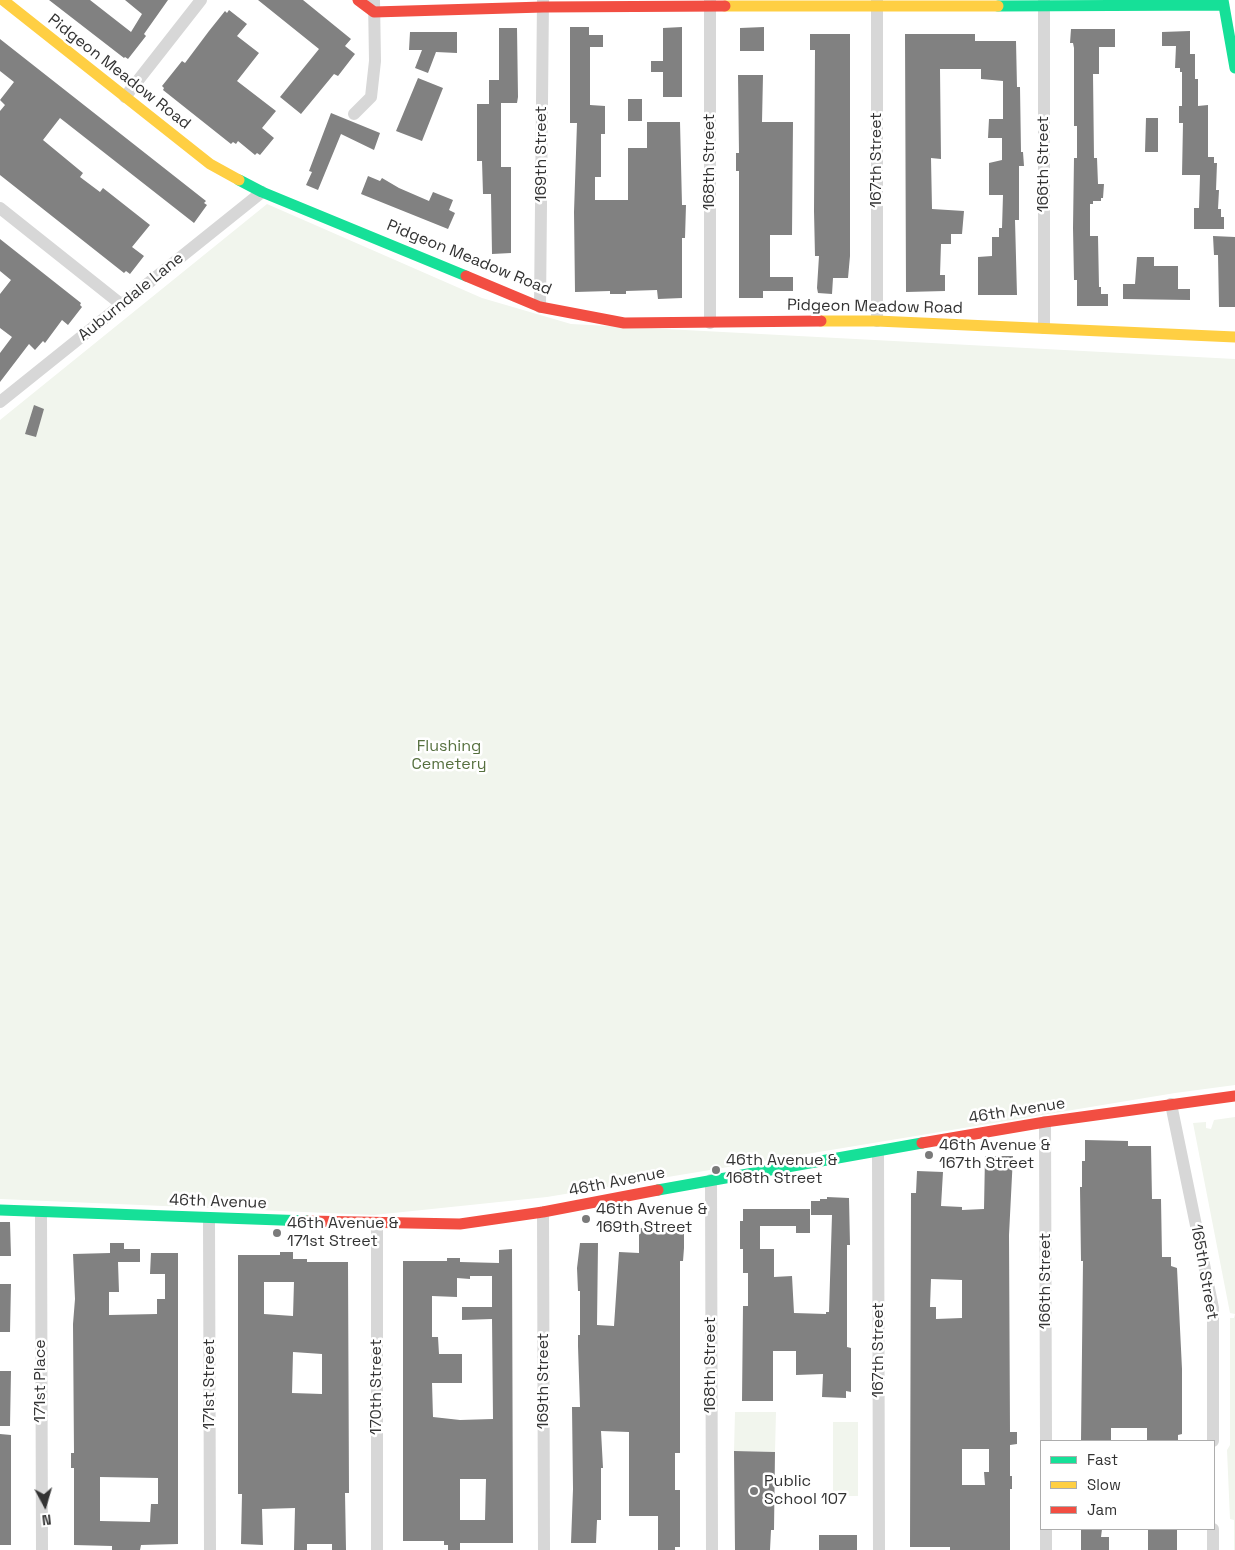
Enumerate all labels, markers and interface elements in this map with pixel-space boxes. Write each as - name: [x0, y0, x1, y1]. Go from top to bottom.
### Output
- street label: Pidgeon Meadow Road: [44, 10, 194, 134]
- street label: 169th Street: [532, 106, 552, 202]
- street label: 167th Street: [867, 112, 887, 208]
- street label: 168th Street: [700, 114, 720, 210]
- street label: 166th Street: [1034, 116, 1054, 212]
- street label: Pidgeon Meadow Road: [384, 216, 554, 300]
- street label: Auburndale Lane: [74, 249, 188, 345]
- street label: Pidgeon Meadow Road: [787, 296, 963, 318]
- park label: Flushing Cemetery: [411, 737, 487, 775]
- street label: 46th Avenue: [967, 1094, 1067, 1128]
- place label: 46th Avenue & 167th Street: [939, 1136, 1050, 1174]
- marker: 46th Avenue & 167th Street: [923, 1149, 935, 1161]
- place label: 46th Avenue & 168th Street: [726, 1151, 837, 1189]
- street label: 46th Avenue: [567, 1163, 667, 1201]
- marker: 46th Avenue & 168th Street: [710, 1164, 722, 1176]
- street label: 46th Avenue: [169, 1191, 267, 1213]
- place label: 46th Avenue & 169th Street: [596, 1200, 707, 1238]
- marker: 46th Avenue & 169th Street: [580, 1213, 592, 1225]
- place label: 46th Avenue & 171st Street: [287, 1214, 398, 1252]
- street label: 165th Street: [1186, 1223, 1222, 1321]
- marker: 46th Avenue & 171st Street: [271, 1227, 283, 1239]
- street label: 166th Street: [1036, 1233, 1056, 1329]
- street label: 167th Street: [869, 1302, 889, 1398]
- street label: 168th Street: [701, 1317, 721, 1413]
- street label: 169th Street: [534, 1333, 554, 1429]
- street label: 171st Place: [31, 1339, 51, 1423]
- street label: 171st Street: [200, 1339, 220, 1429]
- street label: 170th Street: [367, 1339, 387, 1435]
- legend: [1040, 1440, 1215, 1530]
- text: Fast: [1087, 1450, 1118, 1469]
- place label: Public School 107: [764, 1472, 847, 1510]
- text: Slow: [1087, 1475, 1121, 1494]
- north arrow: [20, 1480, 70, 1530]
- marker: Public School 107: [748, 1485, 760, 1497]
- text: Jam: [1087, 1500, 1117, 1519]
- text: N: [41, 1510, 52, 1529]

